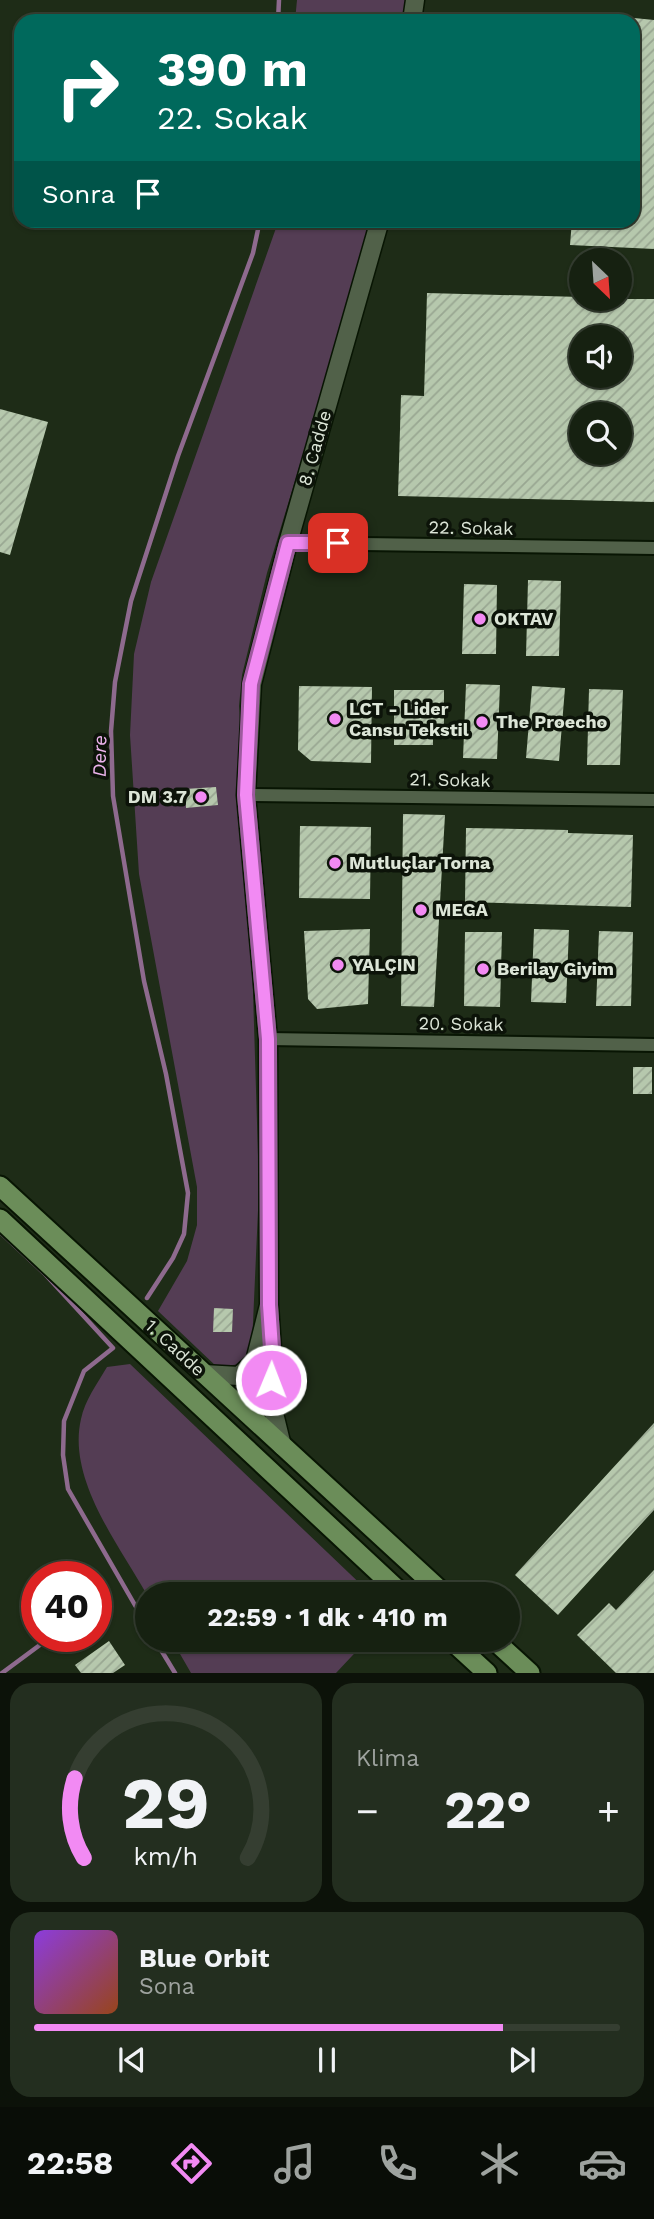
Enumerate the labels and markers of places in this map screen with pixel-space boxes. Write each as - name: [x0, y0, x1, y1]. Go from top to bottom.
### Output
- pin: [308, 513, 368, 573]
- place label: OKTAV: [494, 608, 554, 629]
- marker: OKTAV: [472, 611, 488, 627]
- place label: LCT - Lider Cansu Tekstil: [349, 698, 469, 740]
- marker: LCT - Lider Cansu Tekstil: [327, 711, 343, 727]
- place label: The Proecho: [496, 711, 608, 732]
- marker: The Proecho: [474, 714, 490, 730]
- place label: DM 3.7: [128, 786, 187, 807]
- marker: DM 3.7: [193, 789, 209, 805]
- place label: Mutluçlar Torna: [349, 852, 491, 873]
- marker: Mutluçlar Torna: [327, 855, 343, 871]
- place label: MEGA: [435, 899, 489, 920]
- marker: MEGA: [413, 902, 429, 918]
- place label: YALÇIN: [352, 954, 416, 975]
- marker: YALÇIN: [330, 957, 346, 973]
- place label: Berilay Giyim: [497, 958, 614, 979]
- marker: Berilay Giyim: [475, 961, 491, 977]

